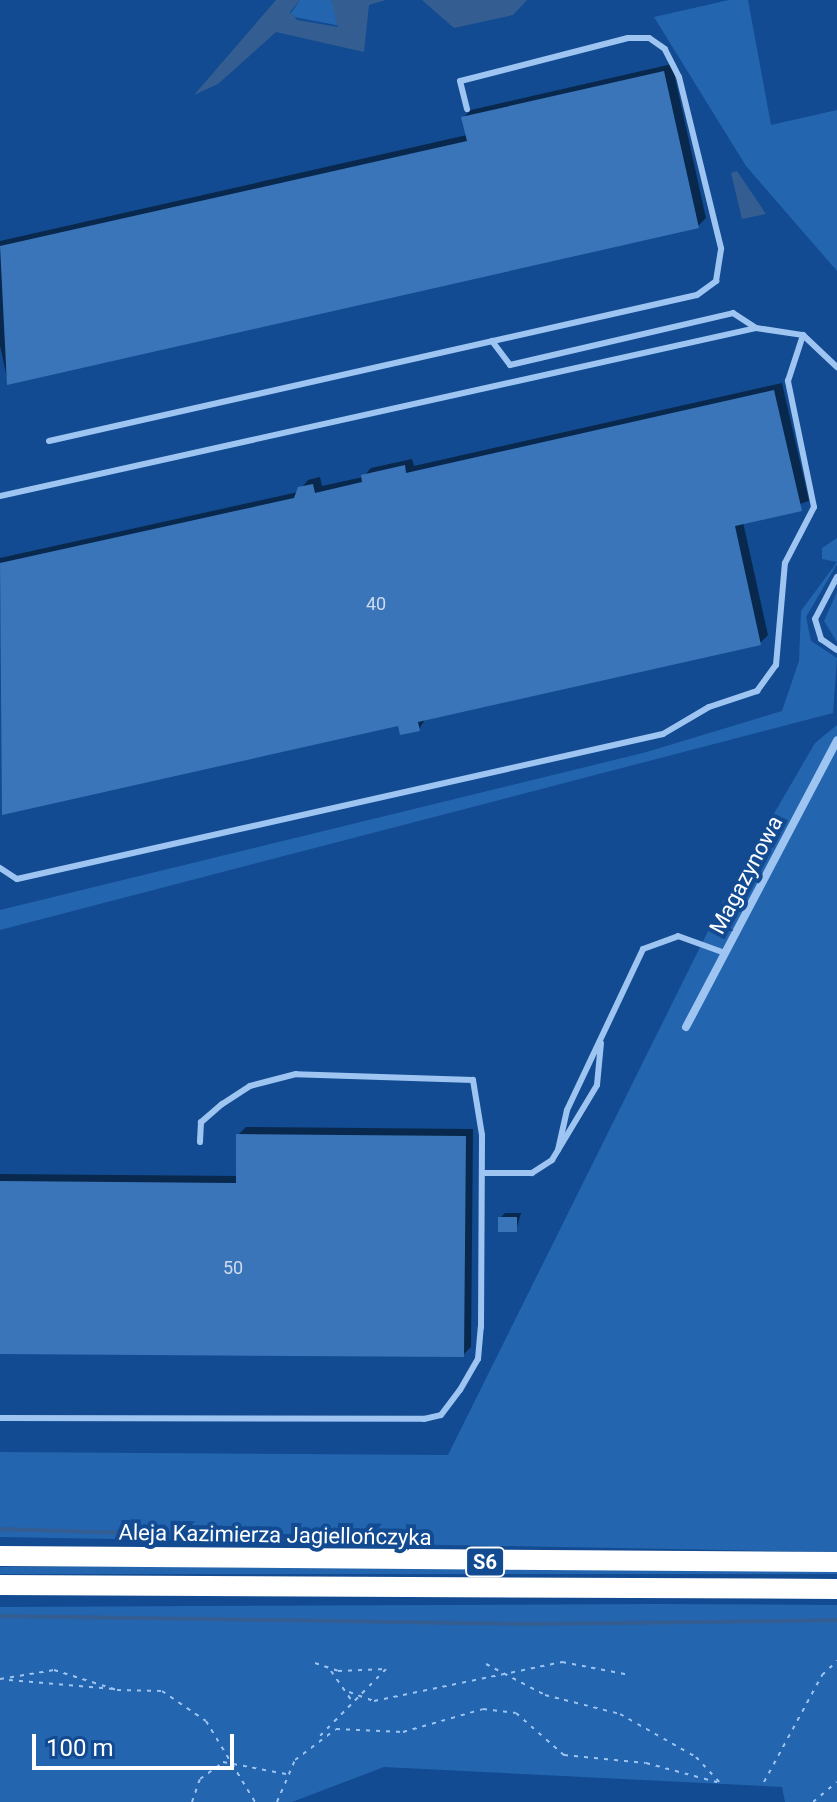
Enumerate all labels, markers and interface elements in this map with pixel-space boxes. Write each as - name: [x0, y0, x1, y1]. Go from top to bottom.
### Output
- house number: 40: [366, 593, 386, 615]
- street label: Magazynowa: [704, 811, 788, 939]
- house number: 50: [223, 1257, 243, 1279]
- street label: Aleja Kazimierza Jagiellończyka: [118, 1519, 432, 1551]
- road number: S6: [465, 1546, 505, 1578]
- scale bar: [36, 1718, 238, 1768]
- text: 100 m: [46, 1734, 113, 1762]

